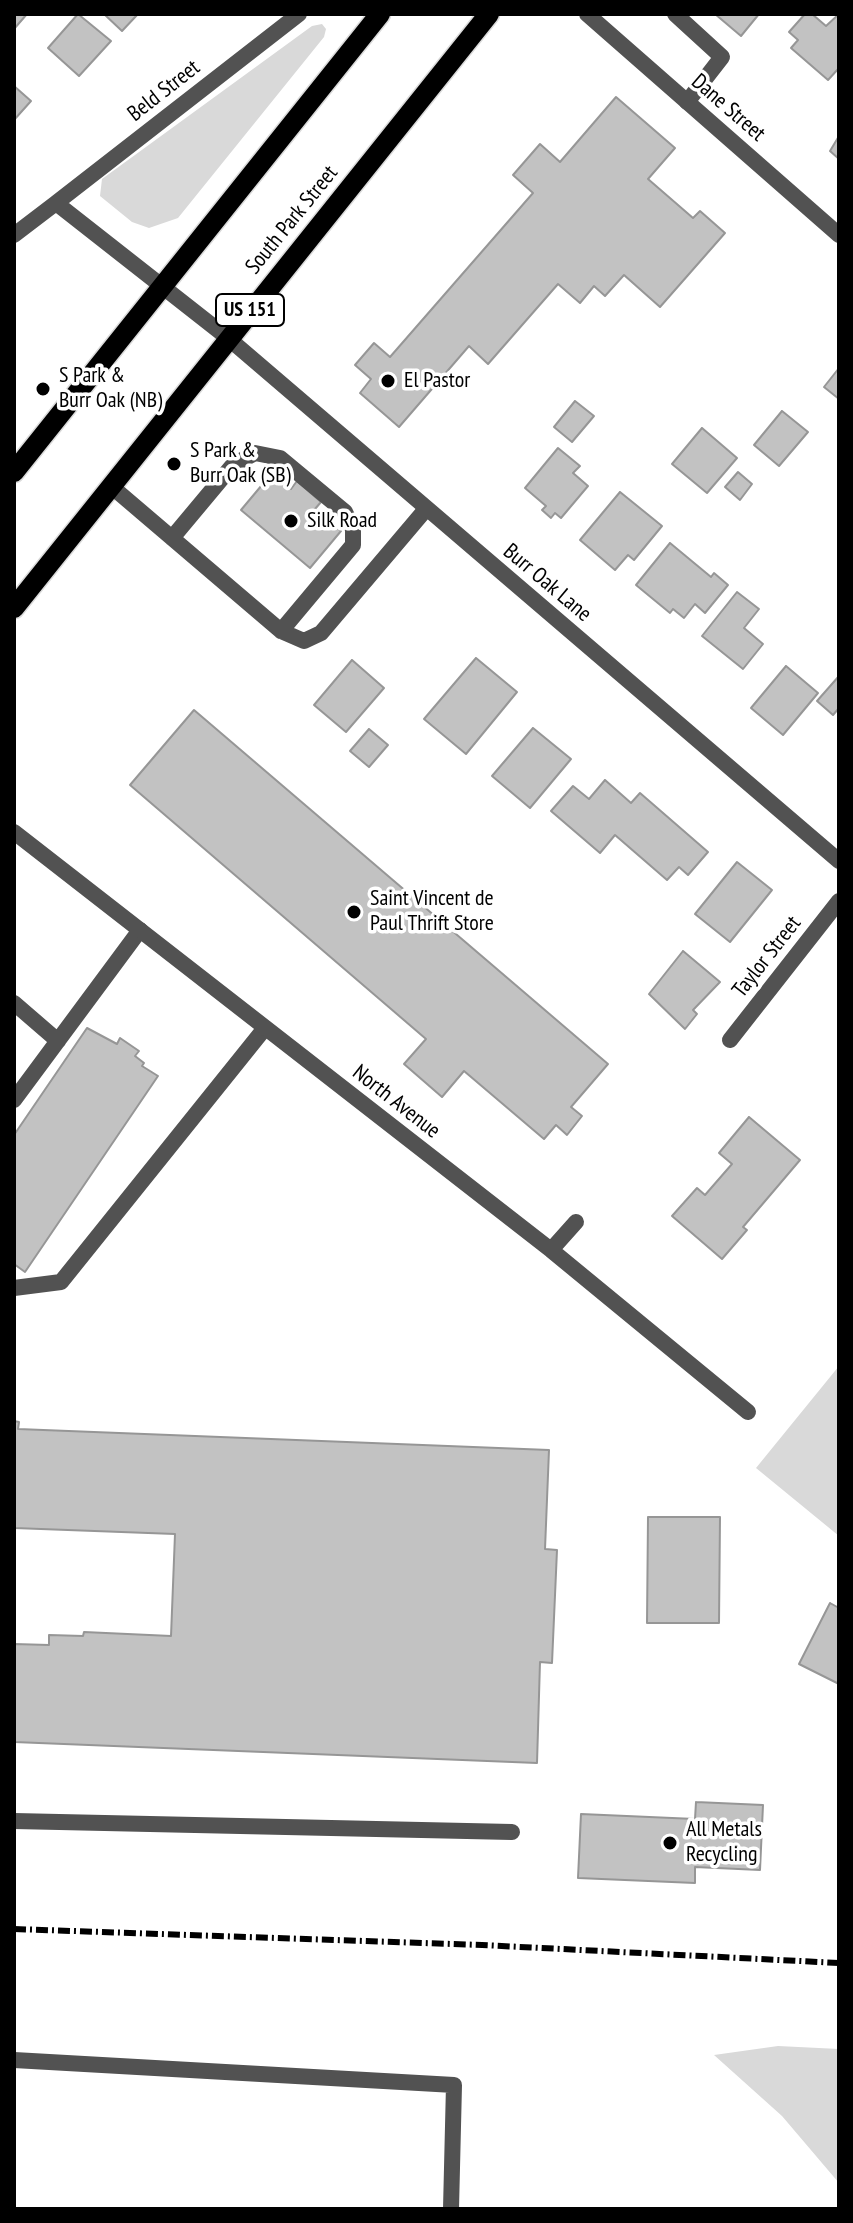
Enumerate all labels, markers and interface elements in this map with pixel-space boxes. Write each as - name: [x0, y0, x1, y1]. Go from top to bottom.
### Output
- street label: Beld Street: [123, 55, 205, 127]
- street label: Dane Street: [686, 69, 770, 147]
- street label: South Park Street: [240, 160, 344, 280]
- road number: US 151: [216, 294, 284, 326]
- place label: S Park & Burr Oak (NB): [59, 363, 162, 414]
- place label: El Pastor: [404, 368, 470, 394]
- marker: El Pastor: [379, 372, 397, 390]
- marker: S Park & Burr Oak (NB): [34, 380, 52, 398]
- place label: S Park & Burr Oak (SB): [190, 438, 291, 490]
- marker: S Park & Burr Oak (SB): [165, 455, 183, 473]
- place label: Silk Road: [307, 508, 377, 534]
- marker: Silk Road: [282, 512, 300, 530]
- street label: Burr Oak Lane: [498, 538, 596, 628]
- place label: Saint Vincent de Paul Thrift Store: [370, 886, 494, 938]
- marker: Saint Vincent de Paul Thrift Store: [345, 903, 363, 921]
- street label: Taylor Street: [727, 911, 807, 1003]
- street label: North Avenue: [347, 1060, 445, 1144]
- place label: All Metals Recycling: [686, 1817, 762, 1868]
- marker: All Metals Recycling: [661, 1834, 679, 1852]

